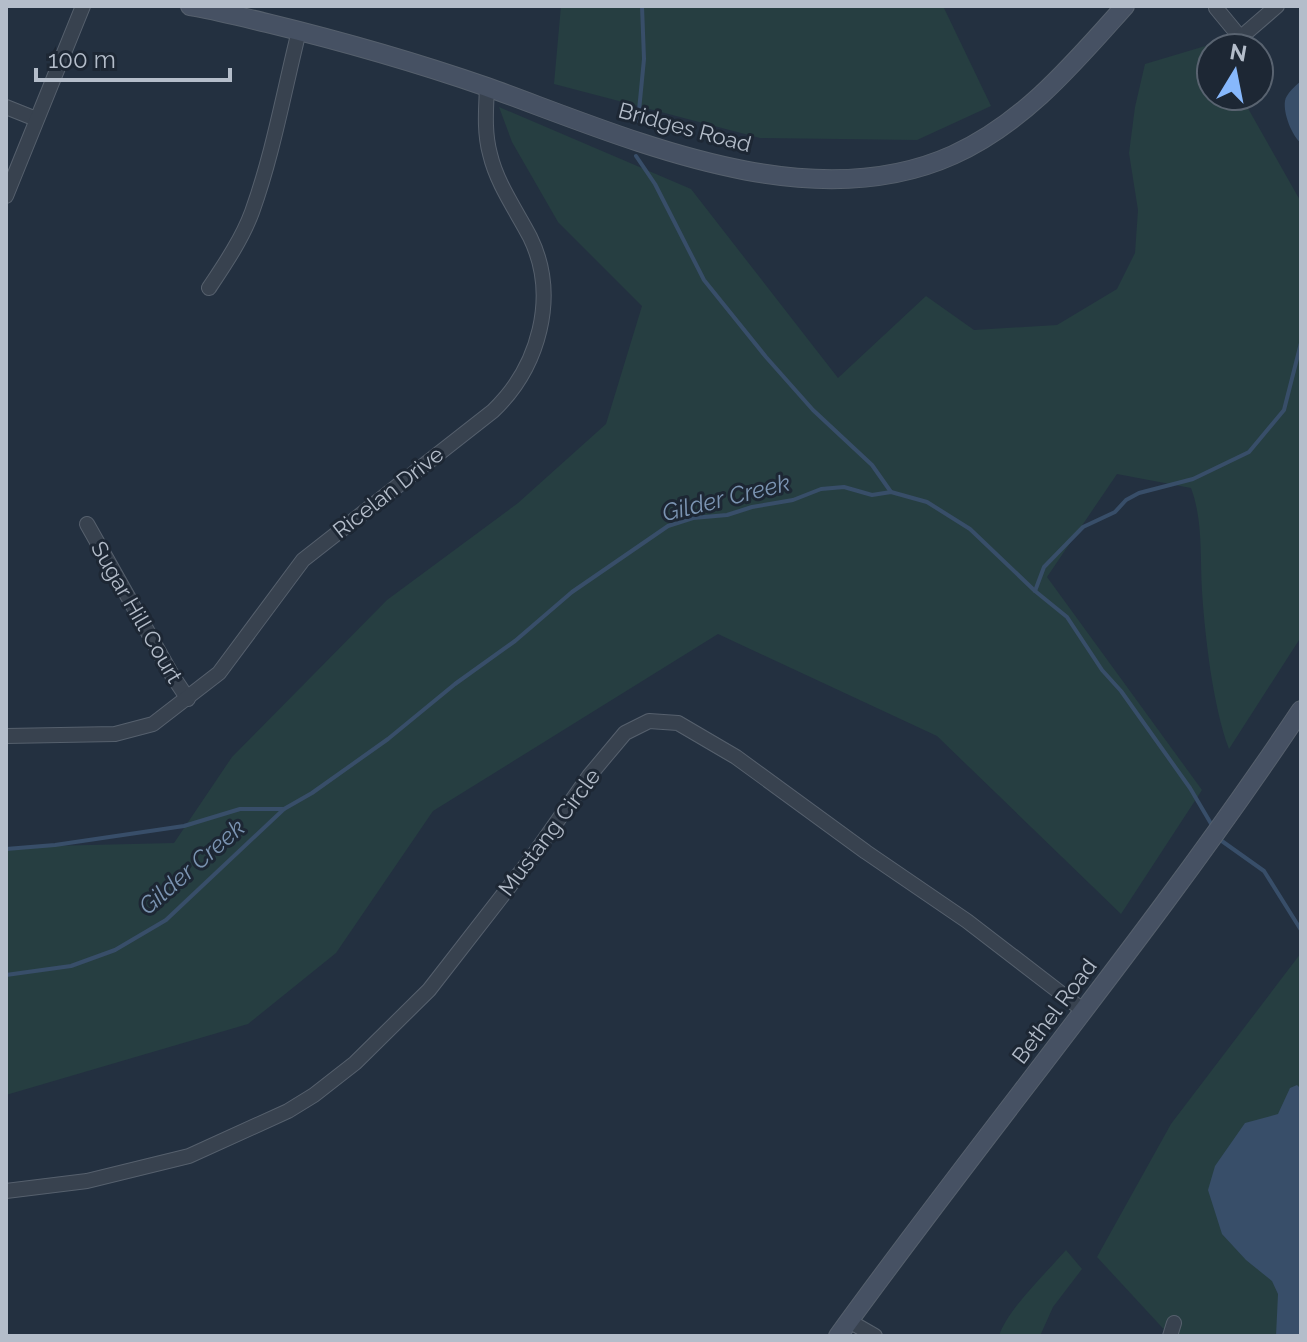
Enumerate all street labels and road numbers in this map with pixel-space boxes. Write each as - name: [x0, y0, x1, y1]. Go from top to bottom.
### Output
- street label: Bridges Road: [616, 97, 754, 157]
- street label: Ricelan Drive: [328, 441, 448, 543]
- street label: Sugar Hill Court: [86, 537, 188, 688]
- street label: Mustang Circle: [493, 763, 605, 901]
- street label: Bethel Road: [1006, 954, 1102, 1068]

